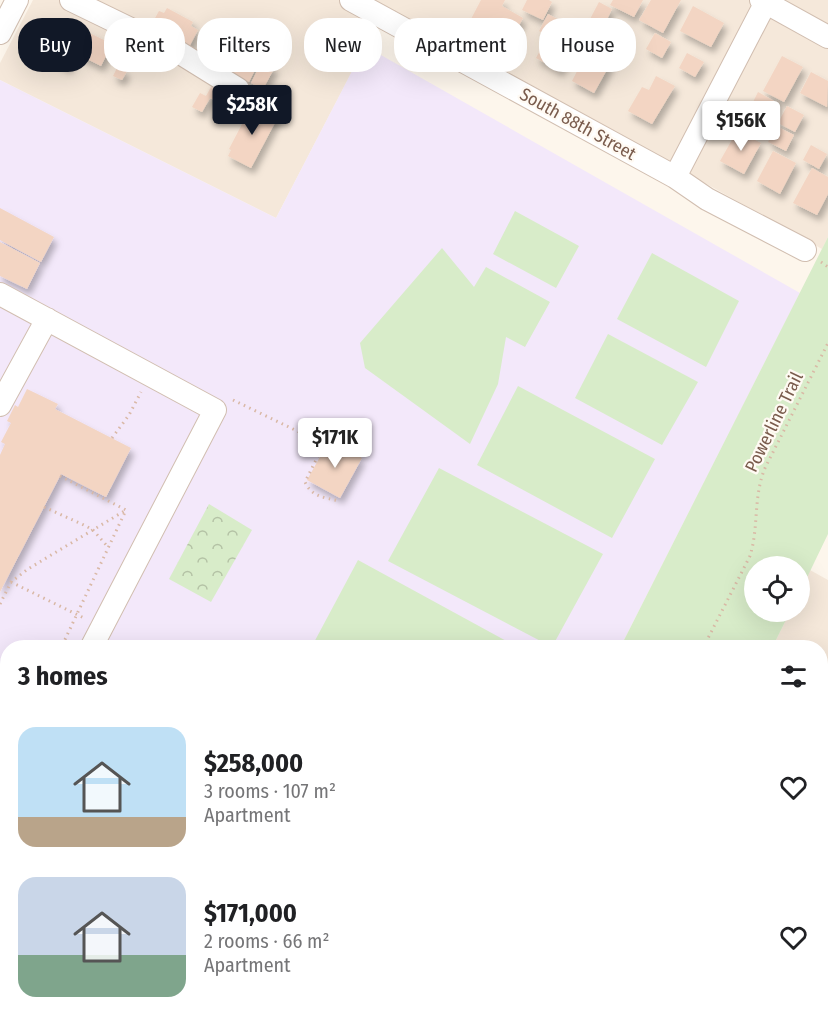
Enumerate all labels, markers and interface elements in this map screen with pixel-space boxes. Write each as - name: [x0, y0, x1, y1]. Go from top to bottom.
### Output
- chip: Buy: [18, 18, 92, 72]
- chip: Rent: [104, 18, 185, 72]
- chip: Filters: [197, 18, 292, 72]
- chip: New: [304, 18, 382, 72]
- chip: Apartment: [394, 18, 527, 72]
- chip: House: [539, 18, 636, 72]
- street label: South 88th Street: [516, 83, 640, 165]
- pin: $258K: [210, 85, 294, 136]
- text: $258K: [226, 92, 278, 116]
- pin: $156K: [699, 101, 783, 152]
- text: $156K: [716, 108, 766, 132]
- street label: Powerline Trail: [740, 368, 808, 476]
- pin: $171K: [293, 418, 377, 469]
- text: $171K: [312, 425, 358, 449]
- map controls: [744, 556, 810, 622]
- button: locate: [744, 556, 810, 622]
- icon: filters: [777, 660, 810, 693]
- text: 3 homes: [18, 661, 108, 692]
- text: $258,000: [204, 748, 303, 779]
- icon: home: [66, 751, 138, 823]
- icon: heart: [777, 771, 810, 804]
- text: 3 rooms · 107 m²: [204, 779, 336, 803]
- text: Apartment: [204, 803, 291, 827]
- text: $171,000: [204, 898, 297, 929]
- icon: home: [66, 901, 138, 973]
- icon: heart: [777, 921, 810, 954]
- text: 2 rooms · 66 m²: [204, 929, 330, 953]
- text: Apartment: [204, 953, 291, 977]

